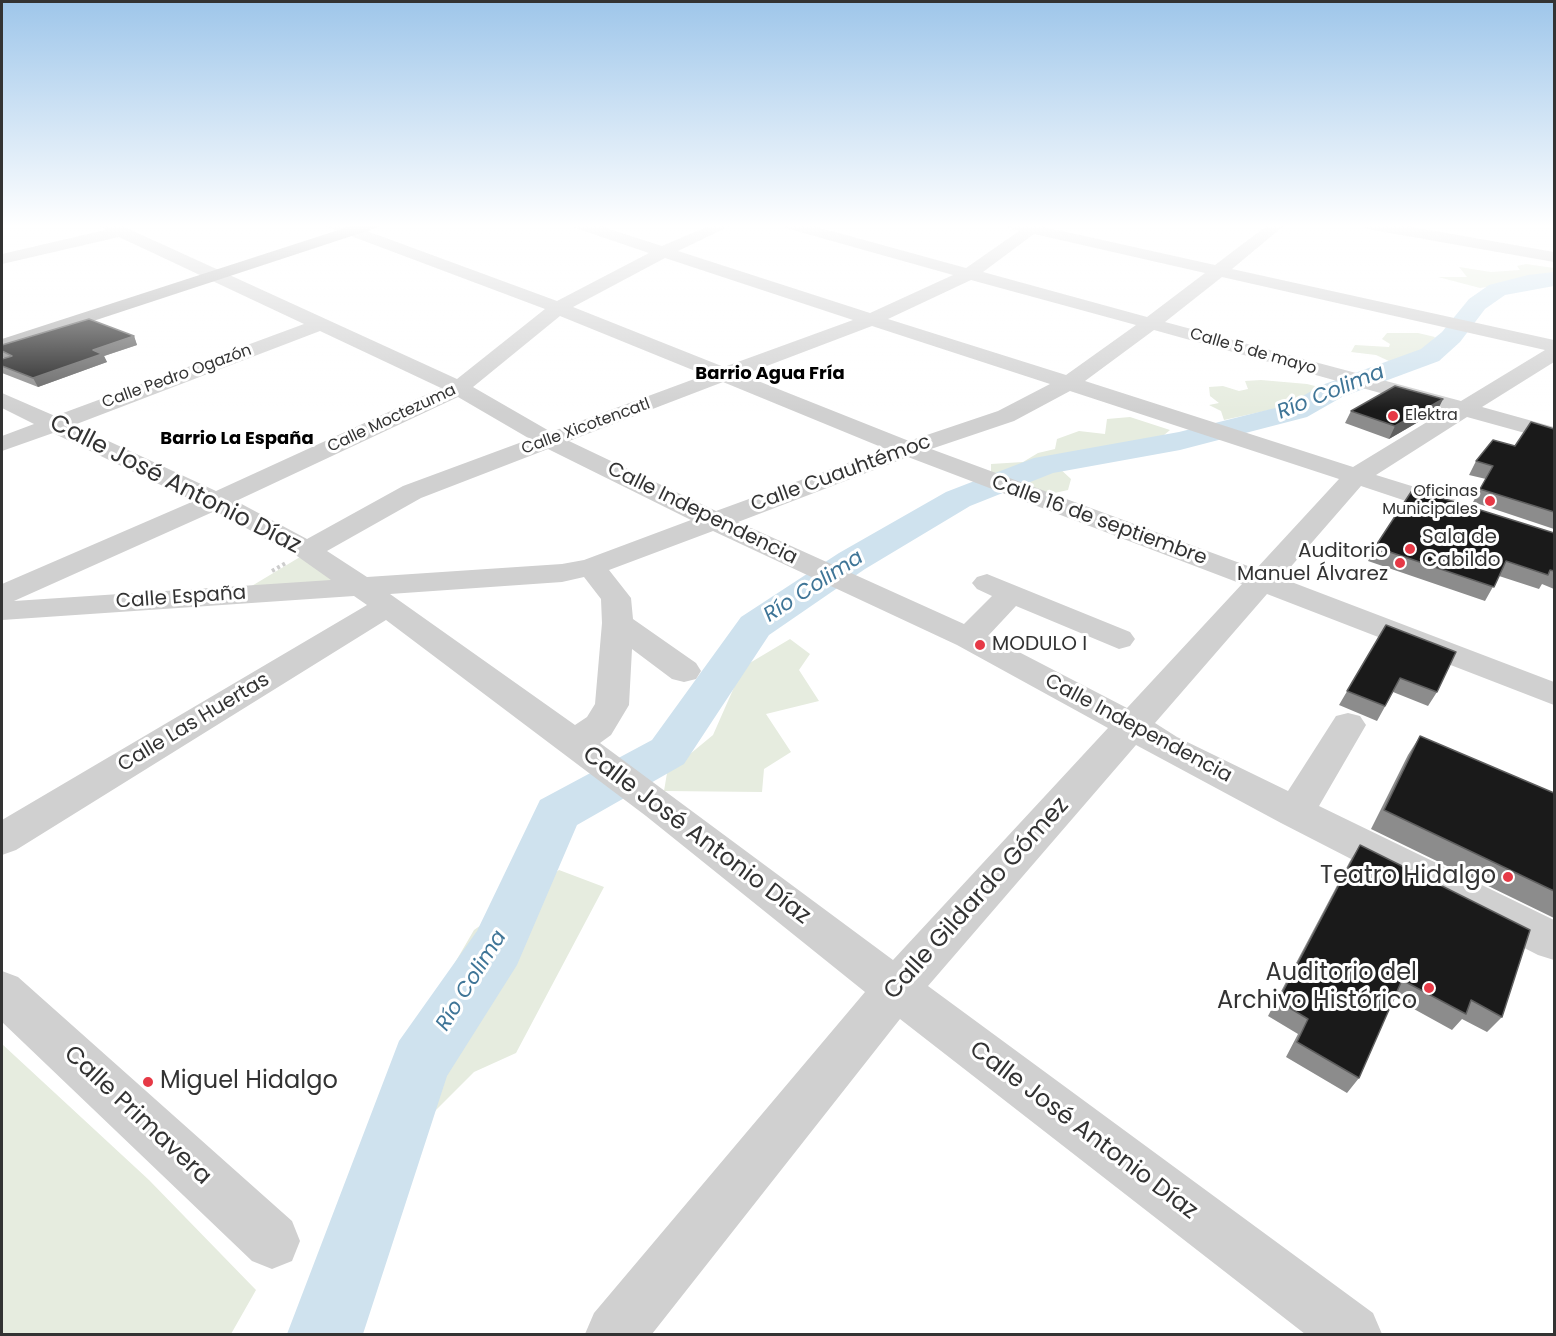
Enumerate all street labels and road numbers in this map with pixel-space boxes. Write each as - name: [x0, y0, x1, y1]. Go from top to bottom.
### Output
- street label: Calle 5 de mayo: [1187, 325, 1319, 379]
- street label: Calle Pedro Ogazón: [100, 341, 254, 413]
- street label: Calle Moctezuma: [325, 381, 459, 457]
- street label: Calle Xicotencatl: [519, 395, 653, 459]
- street label: Calle José Antonio Díaz: [44, 409, 306, 561]
- street label: Calle Cuauhtémoc: [748, 430, 934, 518]
- street label: Calle Independencia: [603, 458, 801, 570]
- street label: Calle 16 de septiembre: [988, 471, 1210, 571]
- street label: Calle España: [115, 581, 247, 615]
- street label: Calle Las Huertas: [114, 668, 274, 778]
- street label: Calle Independencia: [1040, 670, 1236, 788]
- street label: Calle José Antonio Díaz: [576, 741, 816, 931]
- street label: Calle Gildardo Gómez: [879, 792, 1075, 1006]
- street label: Calle José Antonio Díaz: [963, 1036, 1203, 1226]
- street label: Calle Primavera: [57, 1040, 217, 1192]

